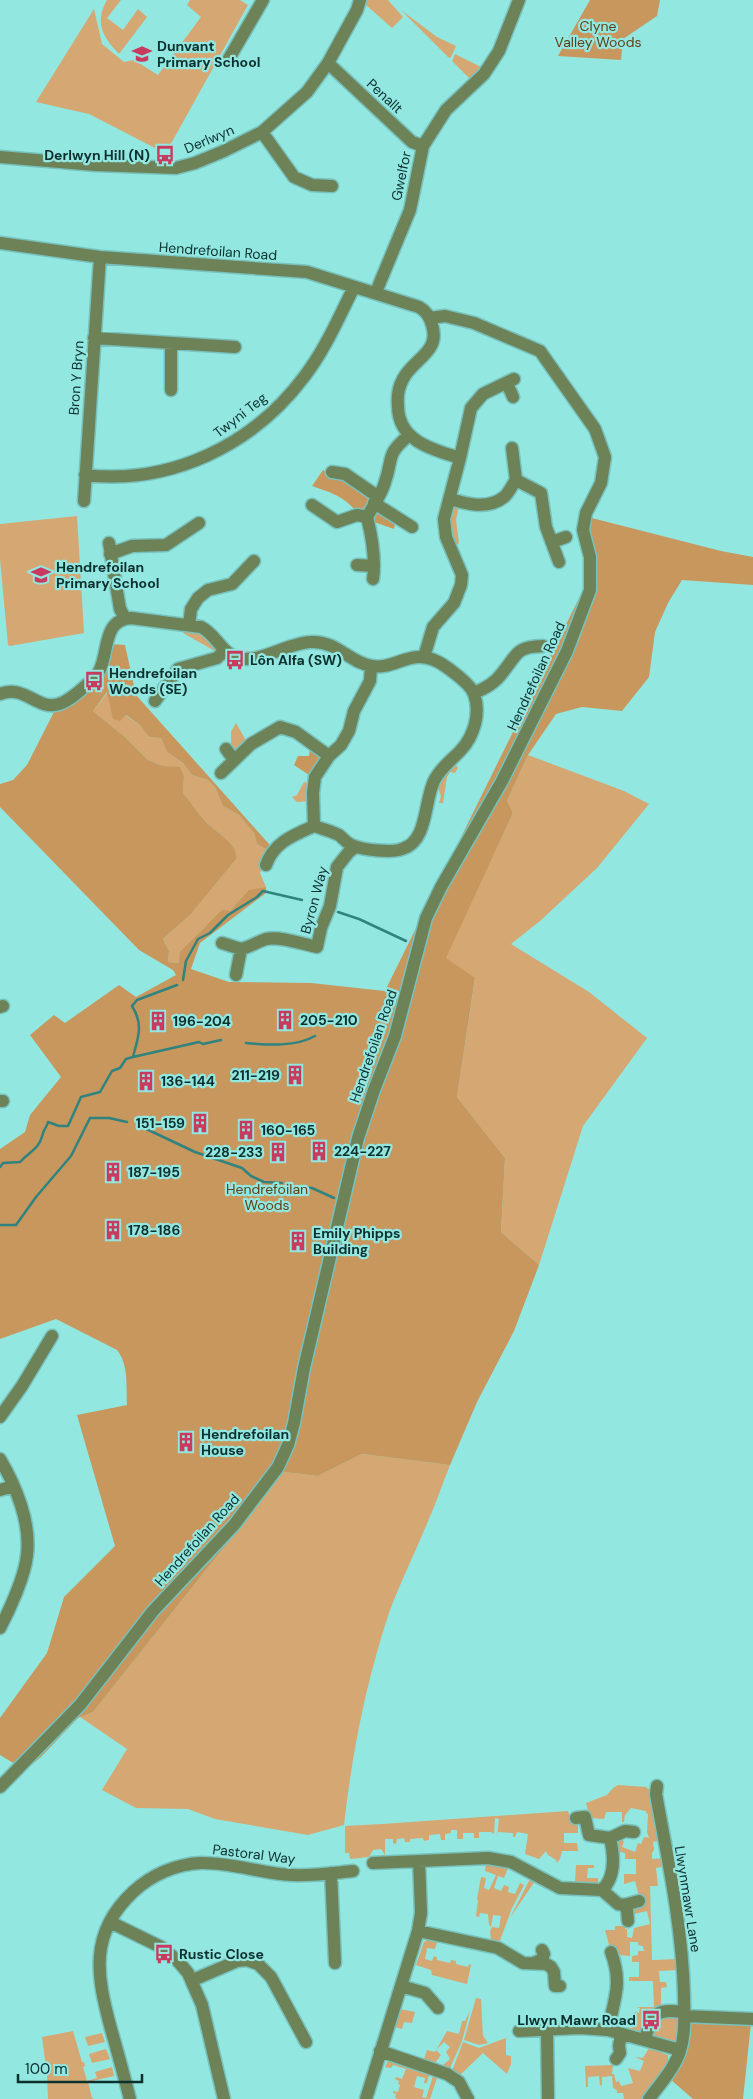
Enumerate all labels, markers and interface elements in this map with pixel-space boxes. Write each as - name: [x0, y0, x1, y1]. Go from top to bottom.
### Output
- park label: Clyne Valley Woods: [555, 17, 641, 51]
- place label: Dunvant Primary School: [157, 37, 260, 71]
- school or university icon: Dunvant Primary School: [131, 43, 153, 65]
- street label: Penallt: [363, 75, 407, 117]
- street label: Derlwyn: [181, 120, 237, 158]
- bus stop icon: Derlwyn Hill (N): [154, 144, 176, 166]
- place label: Derlwyn Hill (N): [44, 146, 150, 164]
- street label: Gwelfor: [387, 150, 415, 202]
- street label: Hendrefoilan Road: [158, 238, 278, 264]
- street label: Bron Y Bryn: [64, 340, 88, 416]
- street label: Twyni Teg: [210, 388, 271, 441]
- place label: Hendrefoilan Primary School: [56, 558, 159, 592]
- school or university icon: Hendrefoilan Primary School: [30, 564, 52, 586]
- street label: Hendrefoilan Road: [503, 619, 569, 733]
- bus stop icon: Lôn Alfa (SW): [224, 649, 246, 671]
- place label: Lôn Alfa (SW): [250, 651, 342, 669]
- place label: Hendrefoilan Woods (SE): [109, 664, 197, 698]
- bus stop icon: Hendrefoilan Woods (SE): [83, 670, 105, 692]
- street label: Byron Way: [296, 864, 332, 936]
- street label: Hendrefoilan Road: [345, 987, 401, 1105]
- building icon: 205-210: [274, 1009, 296, 1031]
- building icon: 196-204: [147, 1010, 169, 1032]
- place label: 205-210: [300, 1011, 358, 1029]
- place label: 196-204: [173, 1012, 231, 1030]
- building icon: 211-219: [284, 1064, 306, 1086]
- place label: 211-219: [232, 1066, 280, 1084]
- building icon: 136-144: [135, 1070, 157, 1092]
- place label: 136-144: [161, 1072, 215, 1090]
- building icon: 151-159: [189, 1112, 211, 1134]
- place label: 151-159: [136, 1114, 185, 1132]
- building icon: 160-165: [235, 1119, 257, 1141]
- place label: 160-165: [261, 1121, 315, 1139]
- building icon: 224-227: [308, 1140, 330, 1162]
- building icon: 228-233: [267, 1141, 289, 1163]
- place label: 224-227: [334, 1142, 391, 1160]
- place label: 228-233: [205, 1143, 263, 1161]
- building icon: 187-195: [102, 1161, 124, 1183]
- place label: 187-195: [128, 1163, 180, 1181]
- park label: Hendrefoilan Woods: [226, 1180, 308, 1214]
- building icon: 178-186: [102, 1219, 124, 1241]
- place label: 178-186: [128, 1221, 180, 1239]
- place label: Emily Phipps Building: [313, 1224, 401, 1258]
- building icon: Emily Phipps Building: [287, 1230, 309, 1252]
- place label: Hendrefoilan House: [201, 1425, 289, 1459]
- building icon: Hendrefoilan House: [175, 1431, 197, 1453]
- street label: Hendrefoilan Road: [151, 1490, 243, 1590]
- street label: Pastoral Way: [211, 1840, 297, 1868]
- street label: Llwynmawr Lane: [671, 1844, 705, 1954]
- bus stop icon: Rustic Close: [153, 1943, 175, 1965]
- place label: Rustic Close: [179, 1945, 264, 1963]
- bus stop icon: Llwyn Mawr Road: [640, 2009, 662, 2031]
- place label: Llwyn Mawr Road: [517, 2011, 636, 2029]
- scale bar: [18, 2052, 141, 2084]
- text: 100 m: [25, 2059, 68, 2079]

